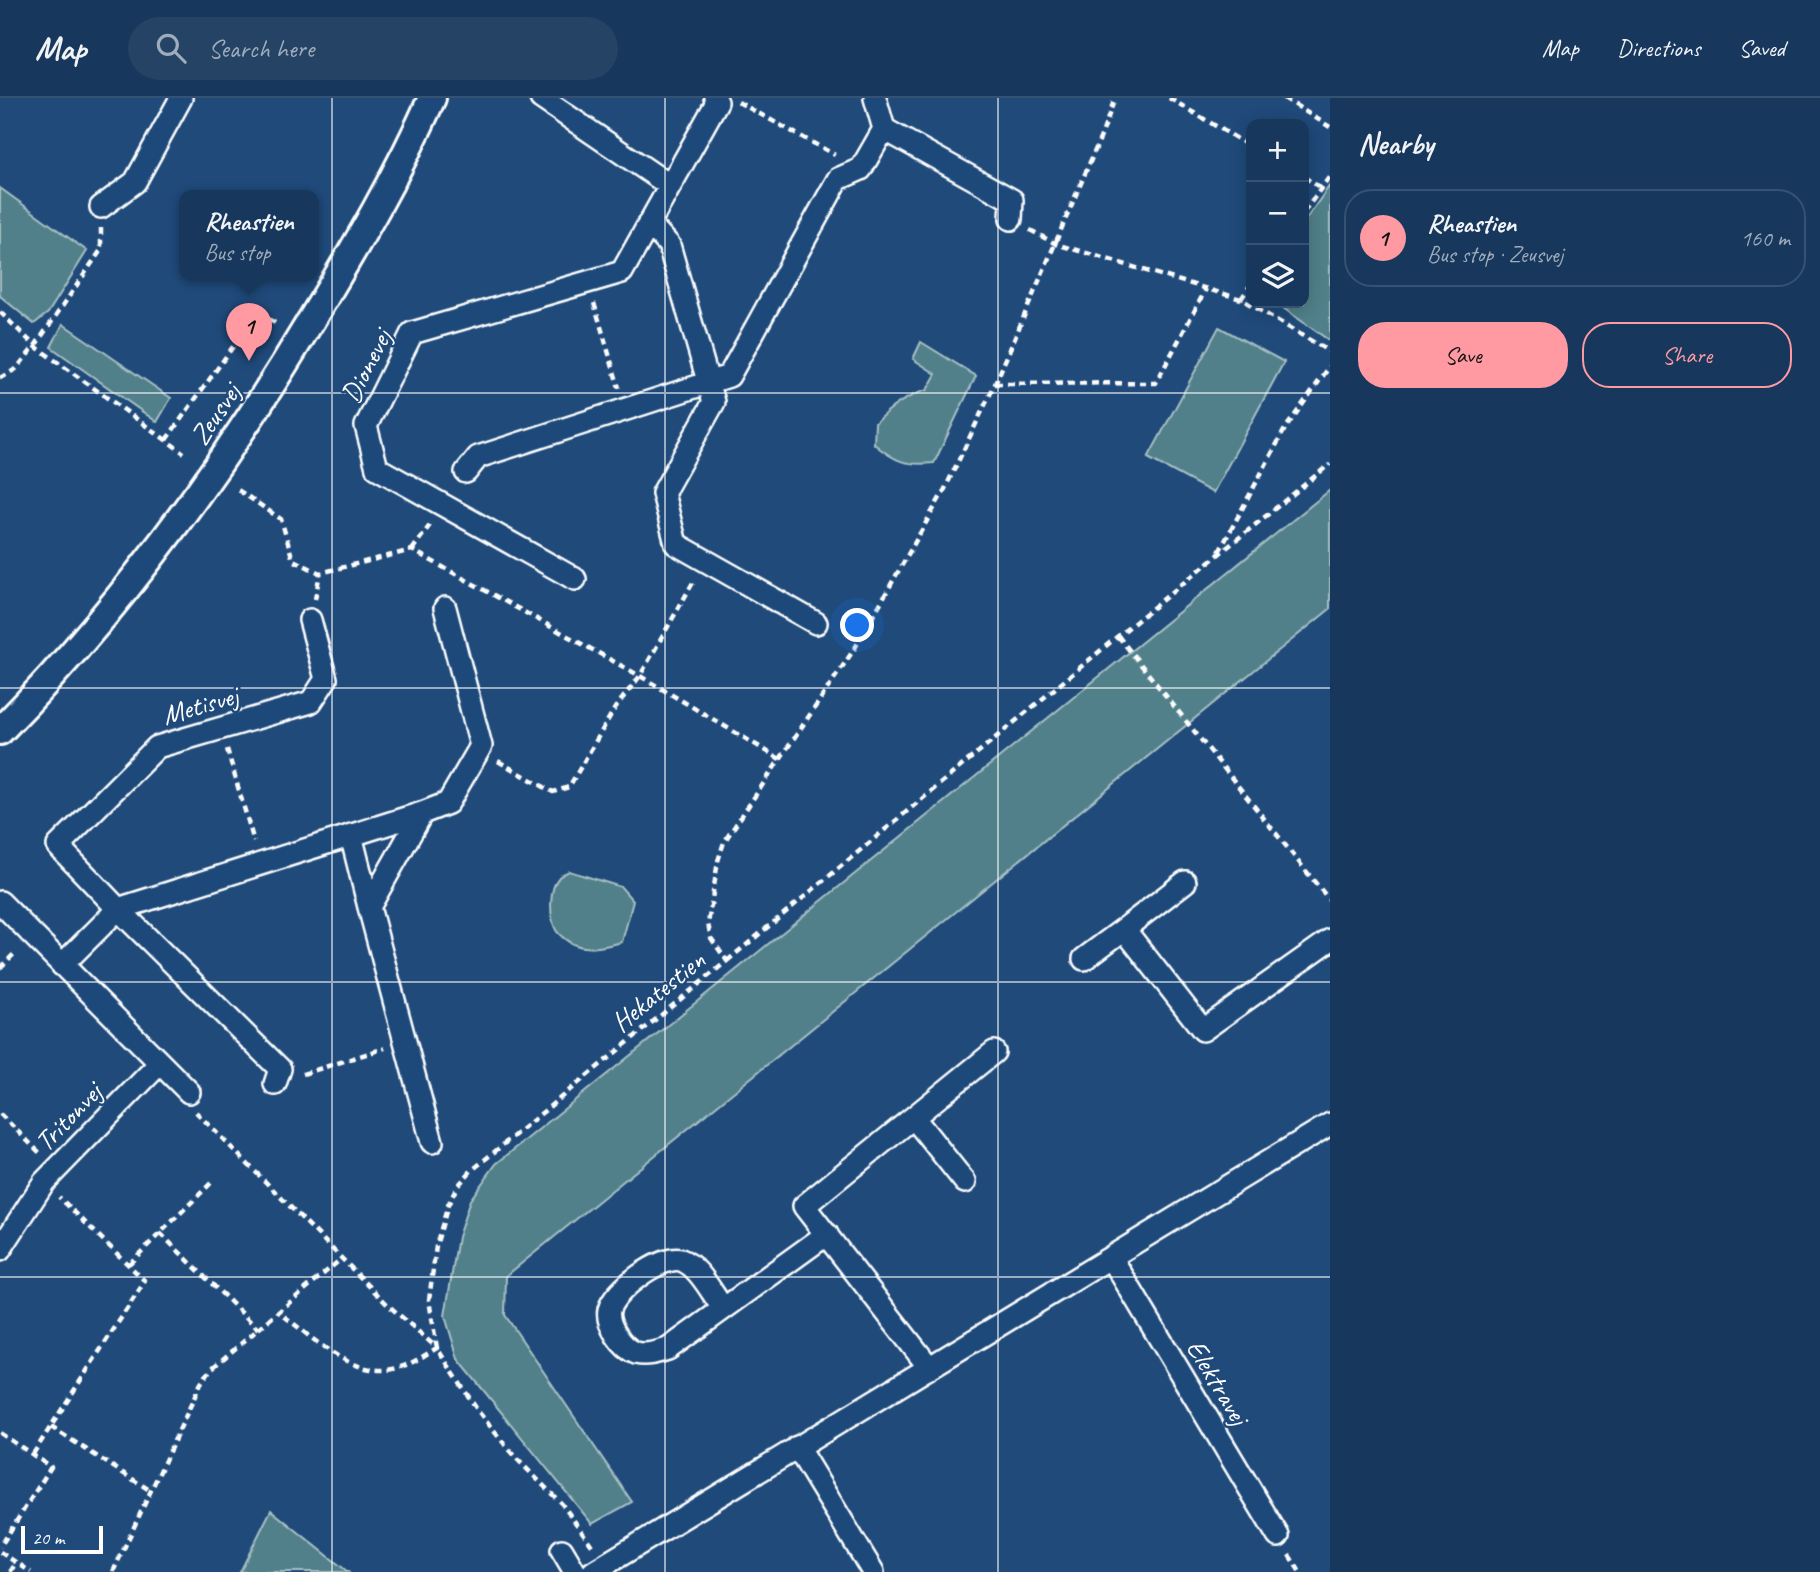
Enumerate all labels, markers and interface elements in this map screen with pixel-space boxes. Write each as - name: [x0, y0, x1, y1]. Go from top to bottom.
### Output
- search box: [128, 17, 618, 80]
- text: Map: [35, 27, 86, 69]
- icon: search: [152, 29, 190, 67]
- text: Search here: [208, 32, 314, 65]
- text: Map: [1542, 33, 1579, 63]
- text: Directions: [1617, 33, 1700, 63]
- text: Saved: [1738, 33, 1785, 63]
- map controls: [1246, 119, 1309, 308]
- button: +: [1246, 119, 1309, 182]
- text: Nearby: [1358, 125, 1434, 163]
- button: −: [1246, 182, 1309, 245]
- popup: [179, 190, 319, 281]
- text: Rheastien: [204, 205, 294, 238]
- text: Rheastien: [1427, 207, 1516, 240]
- text: 1: [1378, 224, 1388, 253]
- text: 160 m: [1741, 224, 1790, 253]
- text: Bus stop: [204, 238, 271, 267]
- text: Bus stop · Zeusvej: [1427, 240, 1563, 269]
- button: layers: [1246, 245, 1309, 308]
- pin: 1: [226, 303, 272, 361]
- street label: Dionevej: [333, 321, 401, 408]
- button: Save: [1358, 322, 1568, 388]
- button: Share: [1582, 322, 1792, 388]
- street label: Zeusvej: [182, 374, 250, 451]
- your location: [840, 608, 874, 642]
- street label: Metisvej: [158, 677, 245, 732]
- street label: Hekatestien: [604, 942, 712, 1039]
- street label: Tritonvej: [27, 1072, 112, 1159]
- street label: Elektravej: [1179, 1333, 1259, 1434]
- scale bar: [21, 1523, 103, 1555]
- text: 20 m: [32, 1526, 64, 1550]

